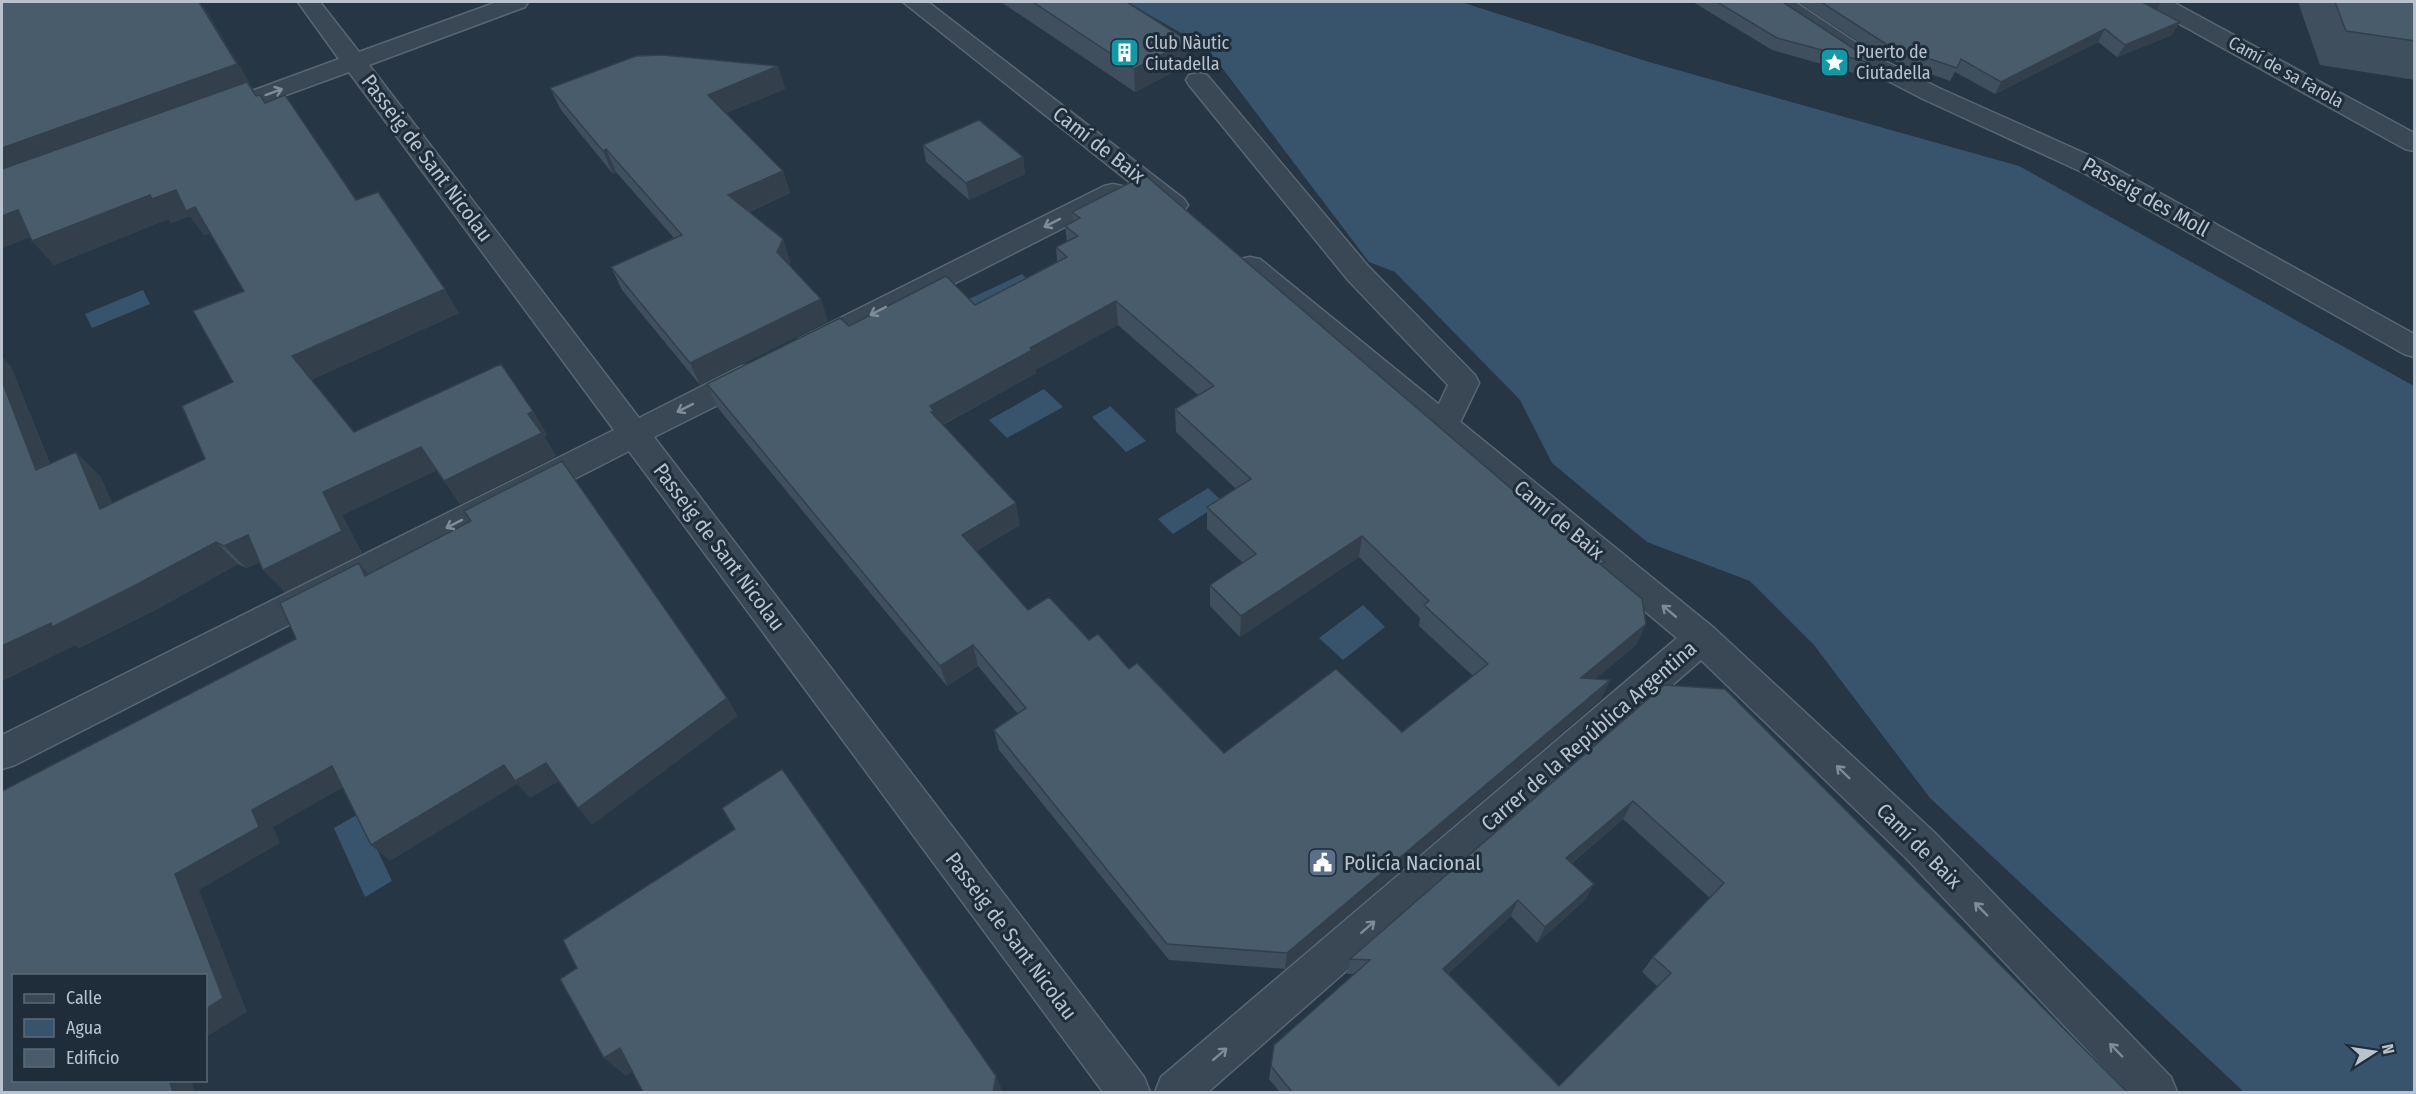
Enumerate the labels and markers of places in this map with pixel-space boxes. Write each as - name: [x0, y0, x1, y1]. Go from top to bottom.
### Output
- place label: Club Nàutic Ciutadella: [1145, 32, 1230, 75]
- building icon: Club Nàutic Ciutadella: [1108, 37, 1140, 69]
- place label: Puerto de Ciutadella: [1856, 41, 1931, 84]
- place icon: Puerto de Ciutadella: [1819, 46, 1851, 78]
- public building icon: Policía Nacional: [1307, 847, 1339, 879]
- place label: Policía Nacional: [1344, 850, 1481, 876]

